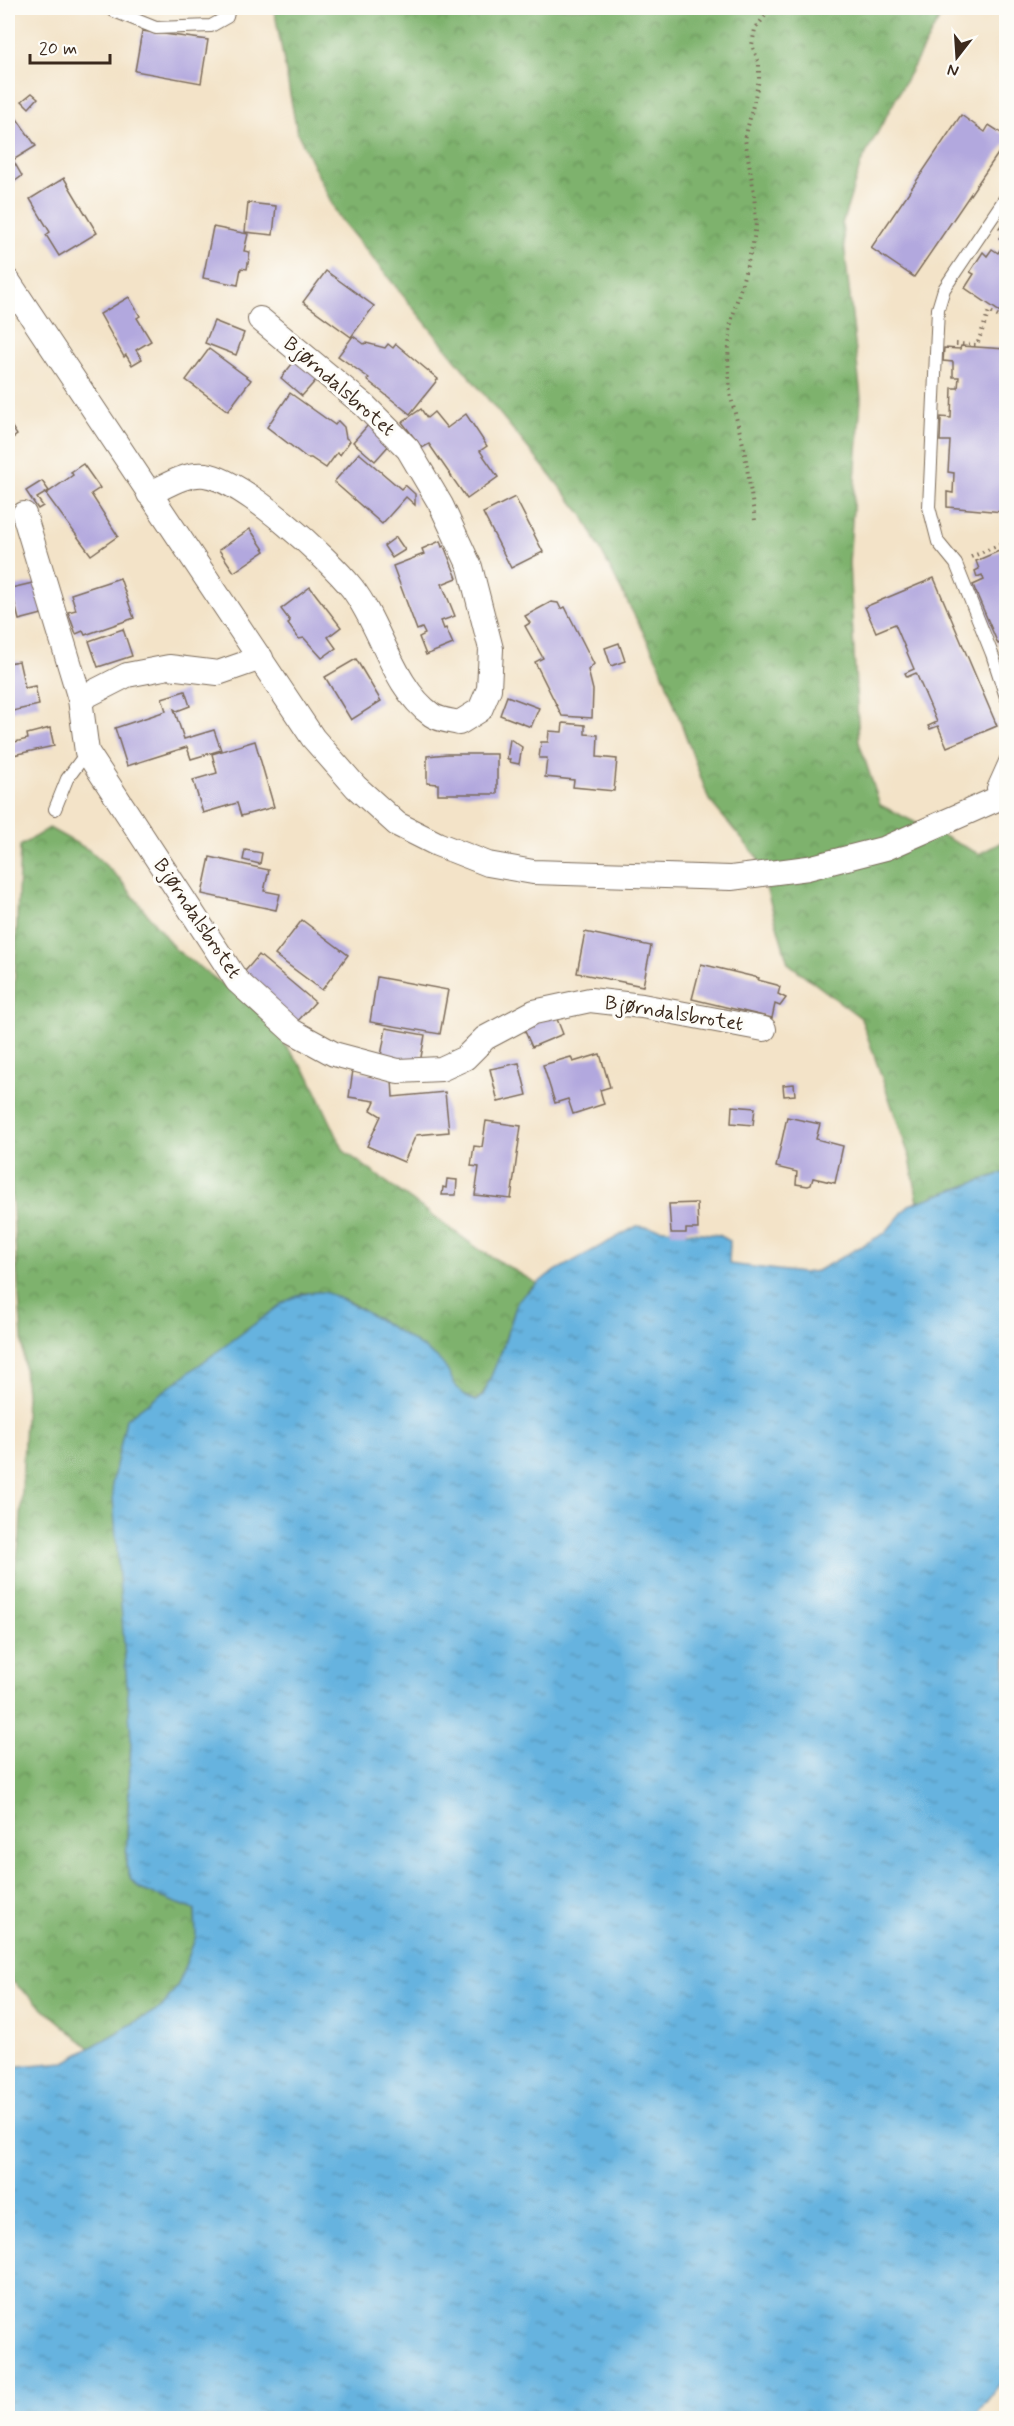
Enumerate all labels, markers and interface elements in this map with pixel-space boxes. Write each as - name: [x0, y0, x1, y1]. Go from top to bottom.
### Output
- scale bar: [30, 27, 110, 65]
- north arrow: [927, 27, 987, 87]
- text: 20 m: [39, 37, 77, 61]
- text: N: [945, 58, 961, 82]
- street label: Bjørndalsbrotet: [277, 331, 401, 443]
- street label: Bjørndalsbrotet: [147, 853, 247, 985]
- street label: Bjørndalsbrotet: [603, 990, 745, 1038]

